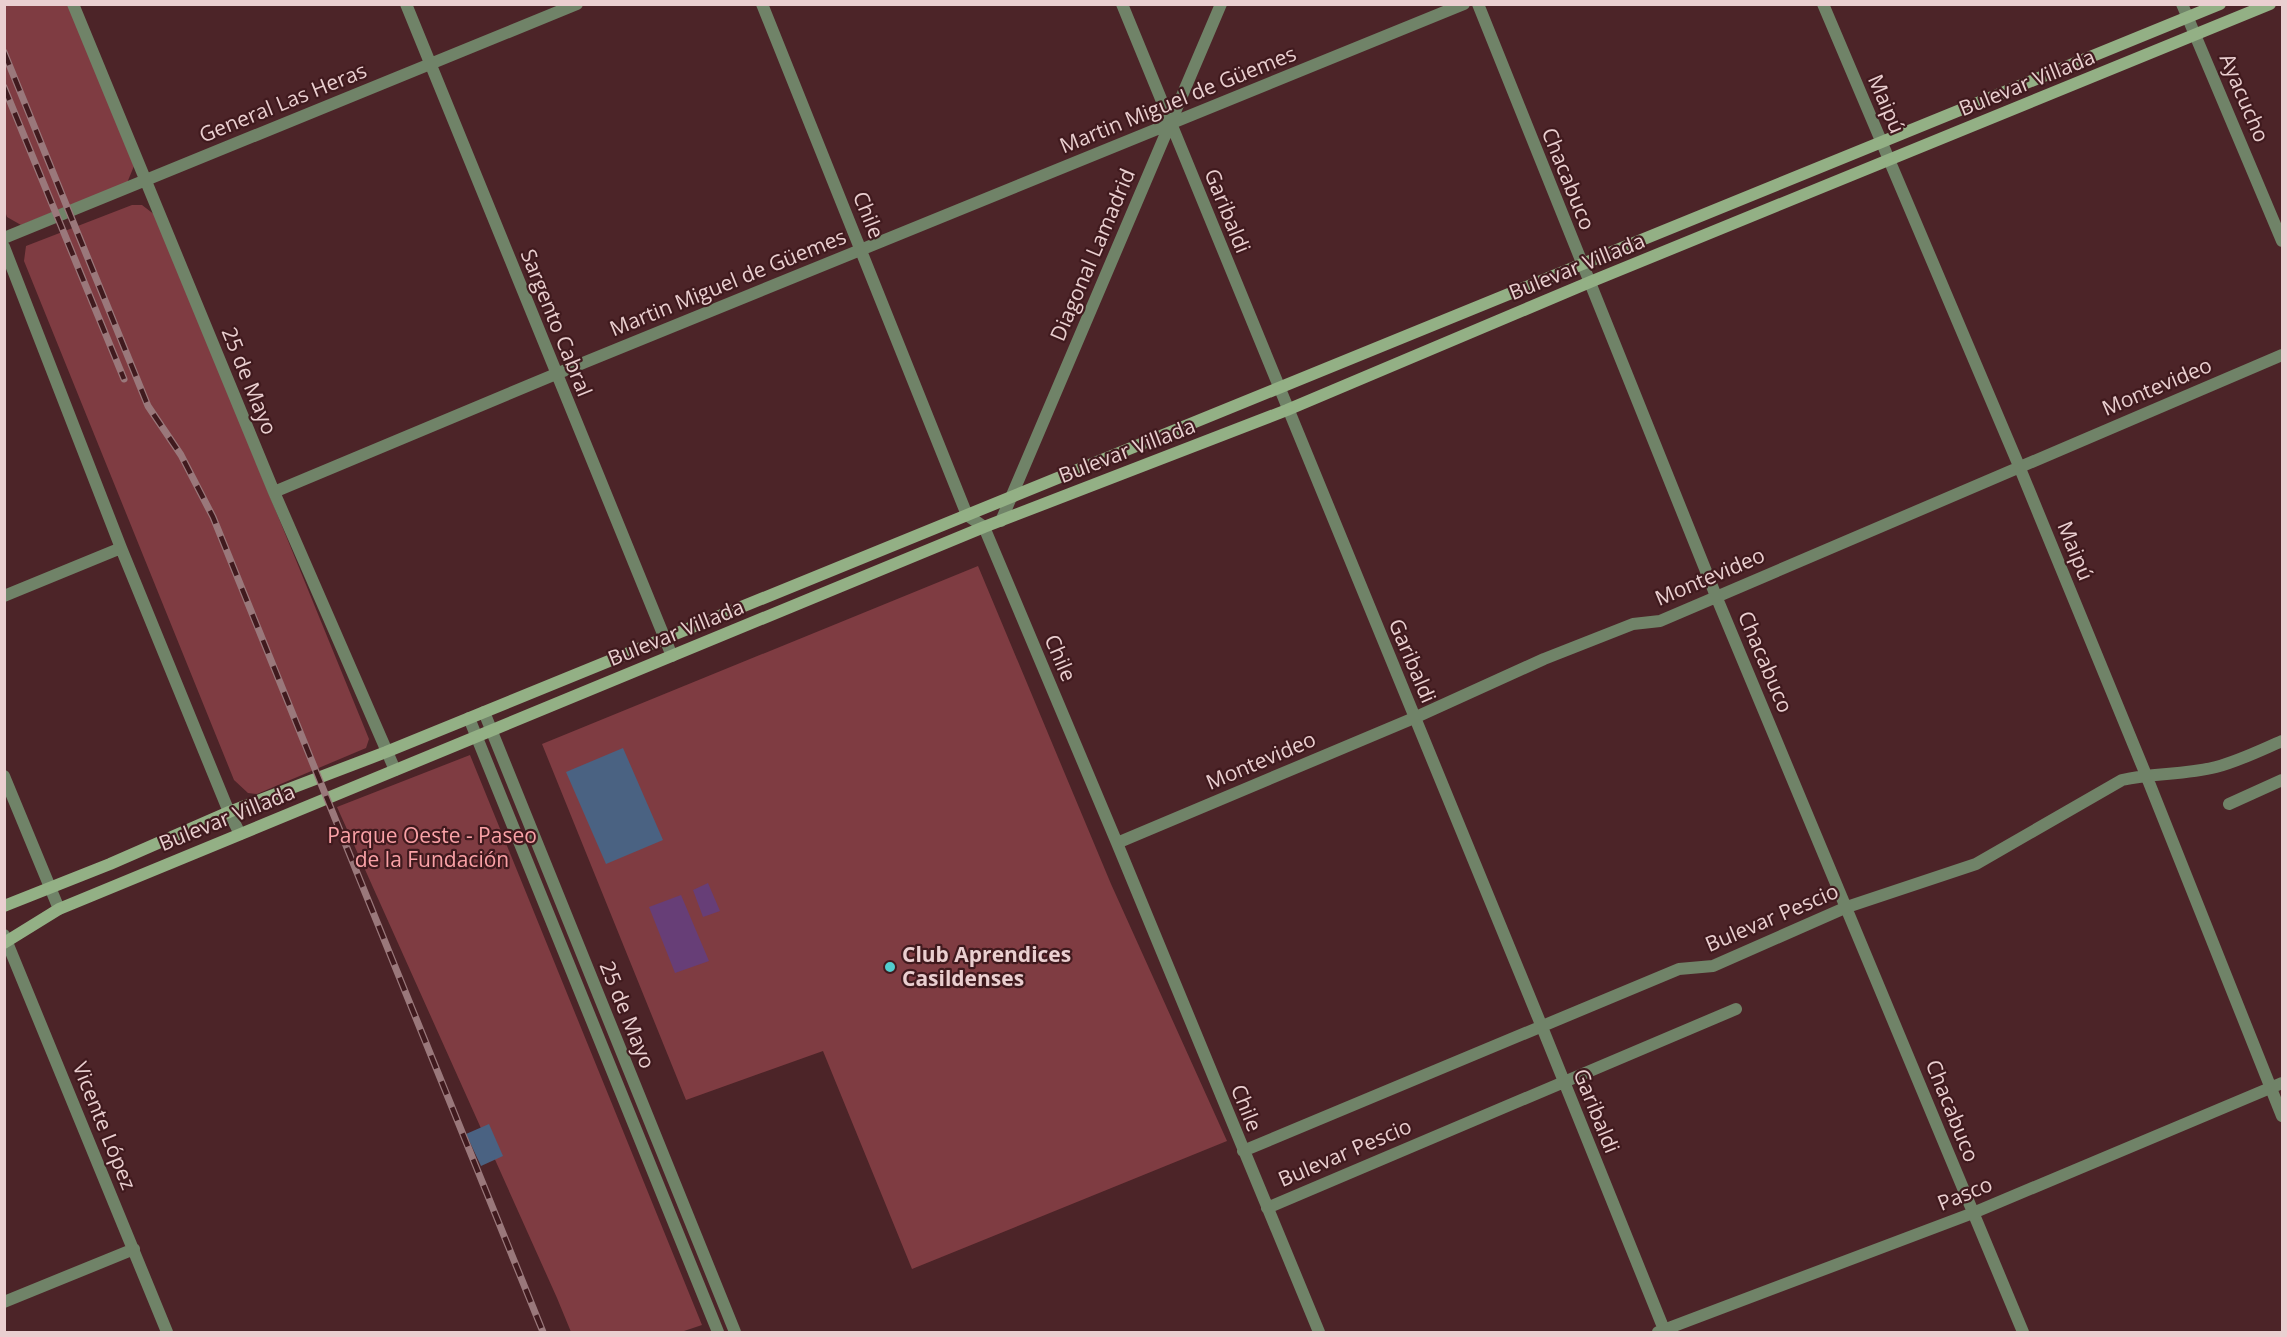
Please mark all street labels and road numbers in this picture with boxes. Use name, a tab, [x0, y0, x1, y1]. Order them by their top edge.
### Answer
street label: Martin Miguel de Güemes	[1055, 39, 1300, 159]
street label: Bulevar Villada	[1954, 42, 2099, 122]
street label: Ayacucho	[2214, 49, 2276, 146]
street label: General Las Heras	[195, 56, 371, 148]
street label: Maipú	[1862, 70, 1912, 137]
street label: Chacabuco	[1536, 123, 1602, 234]
street label: Diagonal Lamadrid	[1043, 164, 1141, 345]
street label: Garibaldi	[1198, 164, 1258, 257]
street label: Chile	[847, 187, 891, 242]
street label: Martin Miguel de Güemes	[605, 222, 850, 342]
street label: Bulevar Villada	[1504, 226, 1649, 306]
street label: Sargento Cabral	[515, 245, 599, 401]
street label: 25 de Mayo	[216, 323, 284, 438]
street label: Montevideo	[2097, 350, 2216, 422]
street label: Bulevar Villada	[1054, 411, 1199, 489]
street label: Maipú	[2051, 517, 2100, 584]
street label: Montevideo	[1650, 540, 1769, 612]
street label: Bulevar Villada	[603, 592, 748, 672]
street label: Chacabuco	[1732, 606, 1800, 717]
street label: Garibaldi	[1383, 614, 1443, 707]
street label: Chile	[1039, 630, 1083, 685]
street label: Montevideo	[1201, 724, 1320, 796]
street label: Bulevar Villada	[154, 777, 299, 857]
street label: Bulevar Pescio	[1701, 876, 1843, 958]
street label: 25 de Mayo	[594, 957, 662, 1072]
street label: Chacabuco	[1920, 1055, 1986, 1166]
street label: Vicente López	[67, 1058, 143, 1194]
street label: Garibaldi	[1567, 1064, 1627, 1157]
street label: Chile	[1225, 1080, 1269, 1135]
street label: Bulevar Pescio	[1274, 1111, 1416, 1193]
street label: Pasco	[1933, 1169, 1996, 1217]

